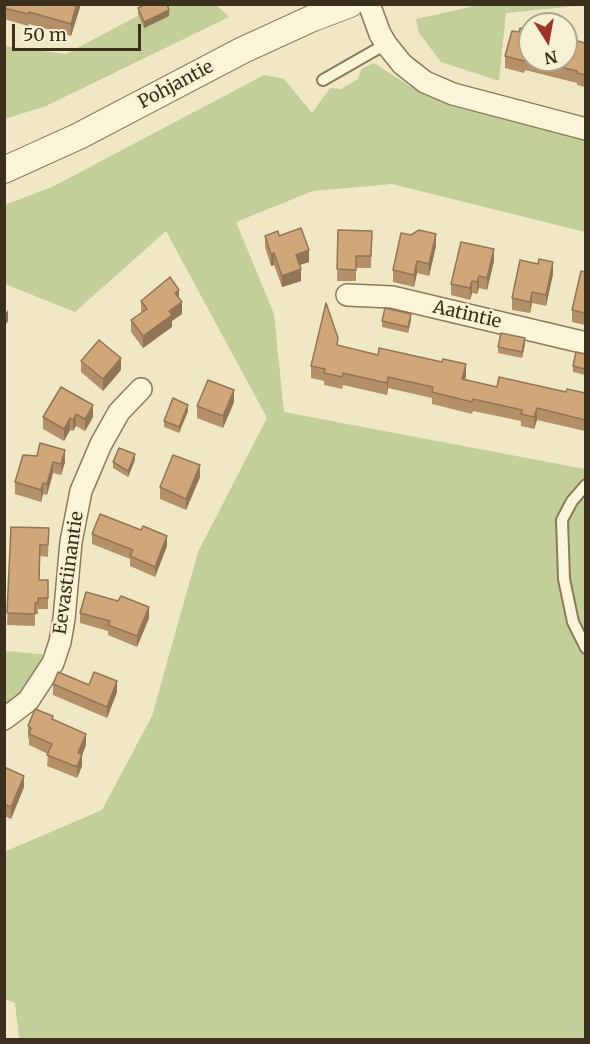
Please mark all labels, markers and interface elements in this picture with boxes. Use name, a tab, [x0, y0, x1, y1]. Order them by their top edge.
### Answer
scale bar	[15, 12, 144, 50]
north arrow	[518, 12, 578, 72]
text: 50 m	[23, 23, 67, 46]
text: N	[543, 47, 559, 69]
street label: Pohjantie	[135, 56, 217, 114]
street label: Aatintie	[431, 297, 503, 333]
street label: Eevastiinantie	[50, 510, 88, 636]

